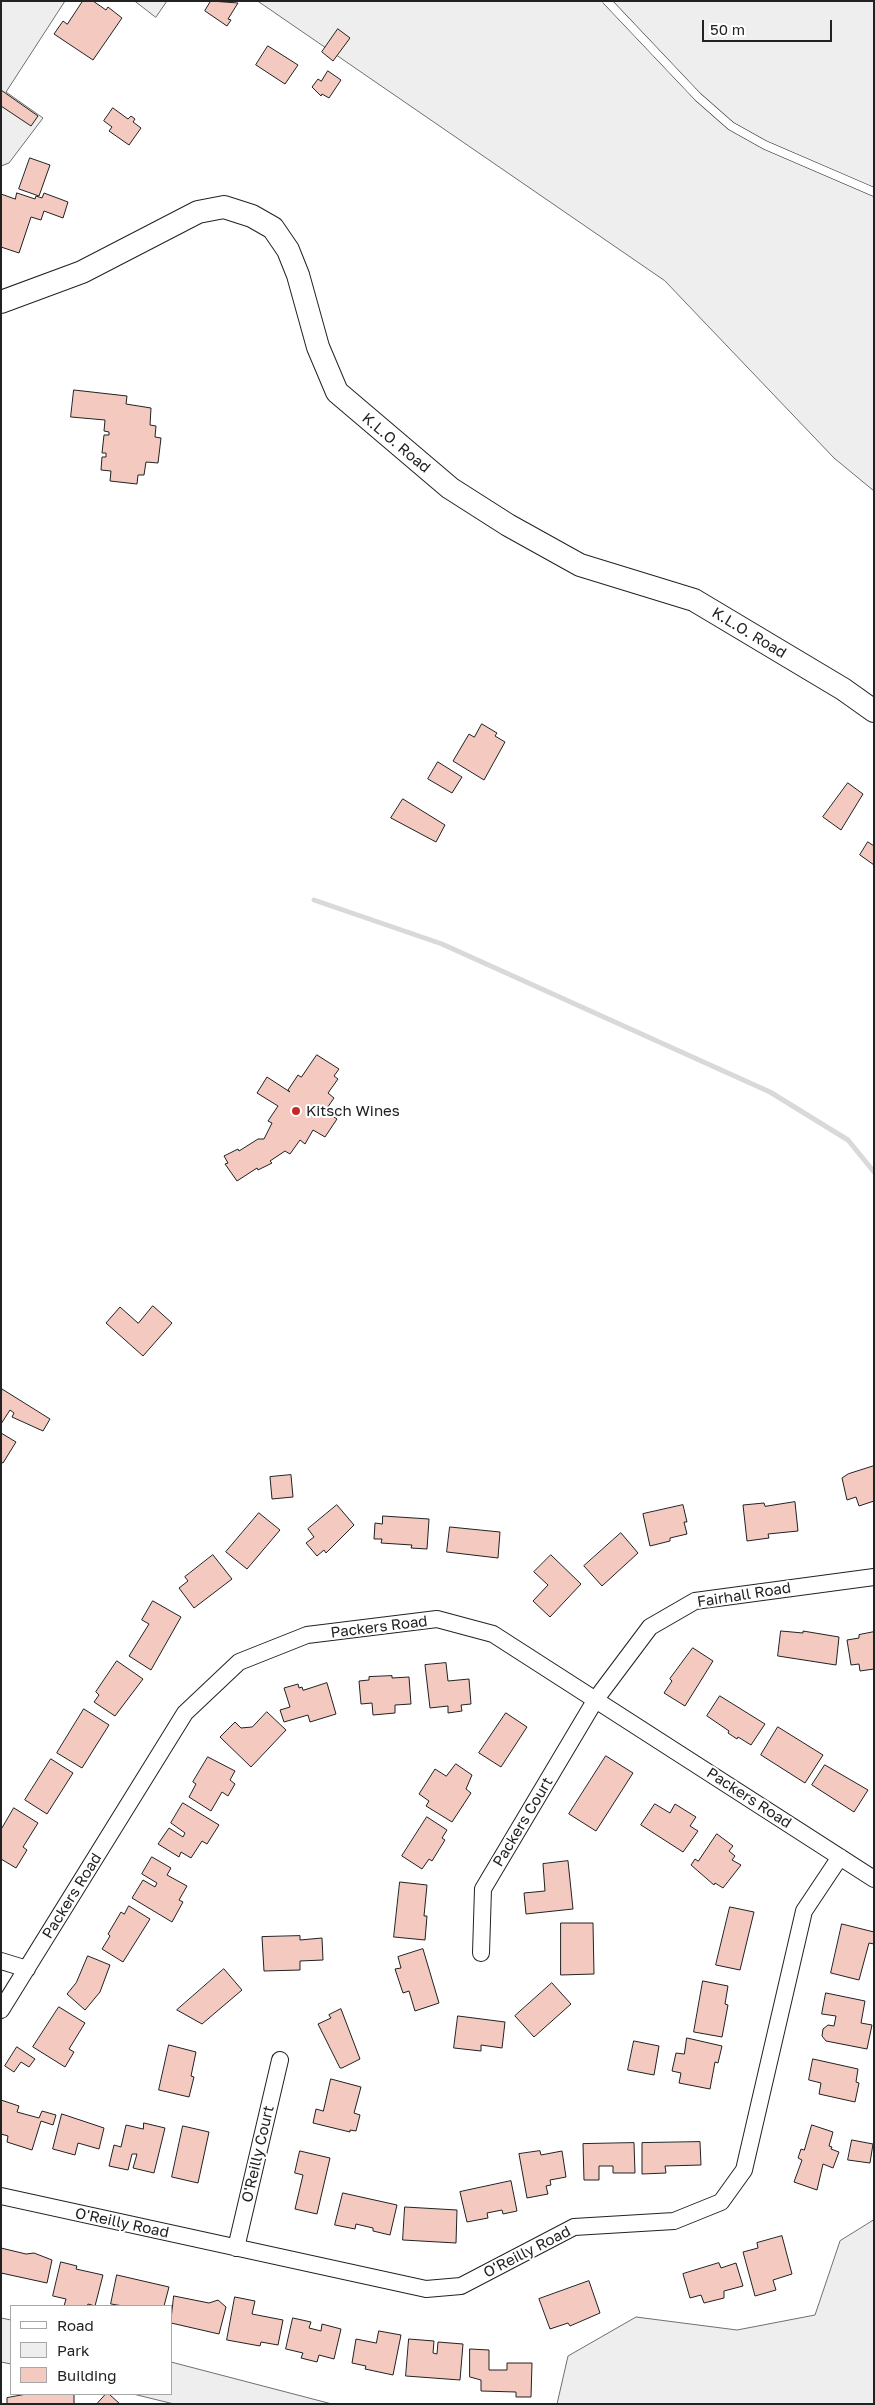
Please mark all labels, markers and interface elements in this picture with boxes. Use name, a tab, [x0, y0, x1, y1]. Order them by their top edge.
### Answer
scale bar	[705, 10, 835, 42]
text: 50 m	[710, 20, 745, 38]
street label: K.L.O. Road	[358, 409, 434, 477]
street label: K.L.O. Road	[708, 604, 790, 662]
place label: Kitsch Wines	[306, 1102, 400, 1120]
marker: Kitsch Wines	[290, 1105, 302, 1117]
street label: Fairhall Road	[696, 1579, 792, 1611]
street label: Packers Road	[330, 1612, 428, 1642]
street label: Packers Road	[703, 1764, 795, 1832]
street label: Packers Court	[489, 1774, 557, 1870]
street label: Packers Road	[39, 1850, 105, 1942]
street label: O'Reilly Court	[238, 2104, 278, 2204]
street label: O'Reilly Road	[73, 2204, 171, 2242]
street label: O'Reilly Road	[480, 2222, 574, 2282]
legend	[10, 2305, 172, 2395]
text: Road	[57, 2316, 94, 2334]
text: Park	[57, 2341, 89, 2359]
text: Building	[57, 2366, 117, 2384]

